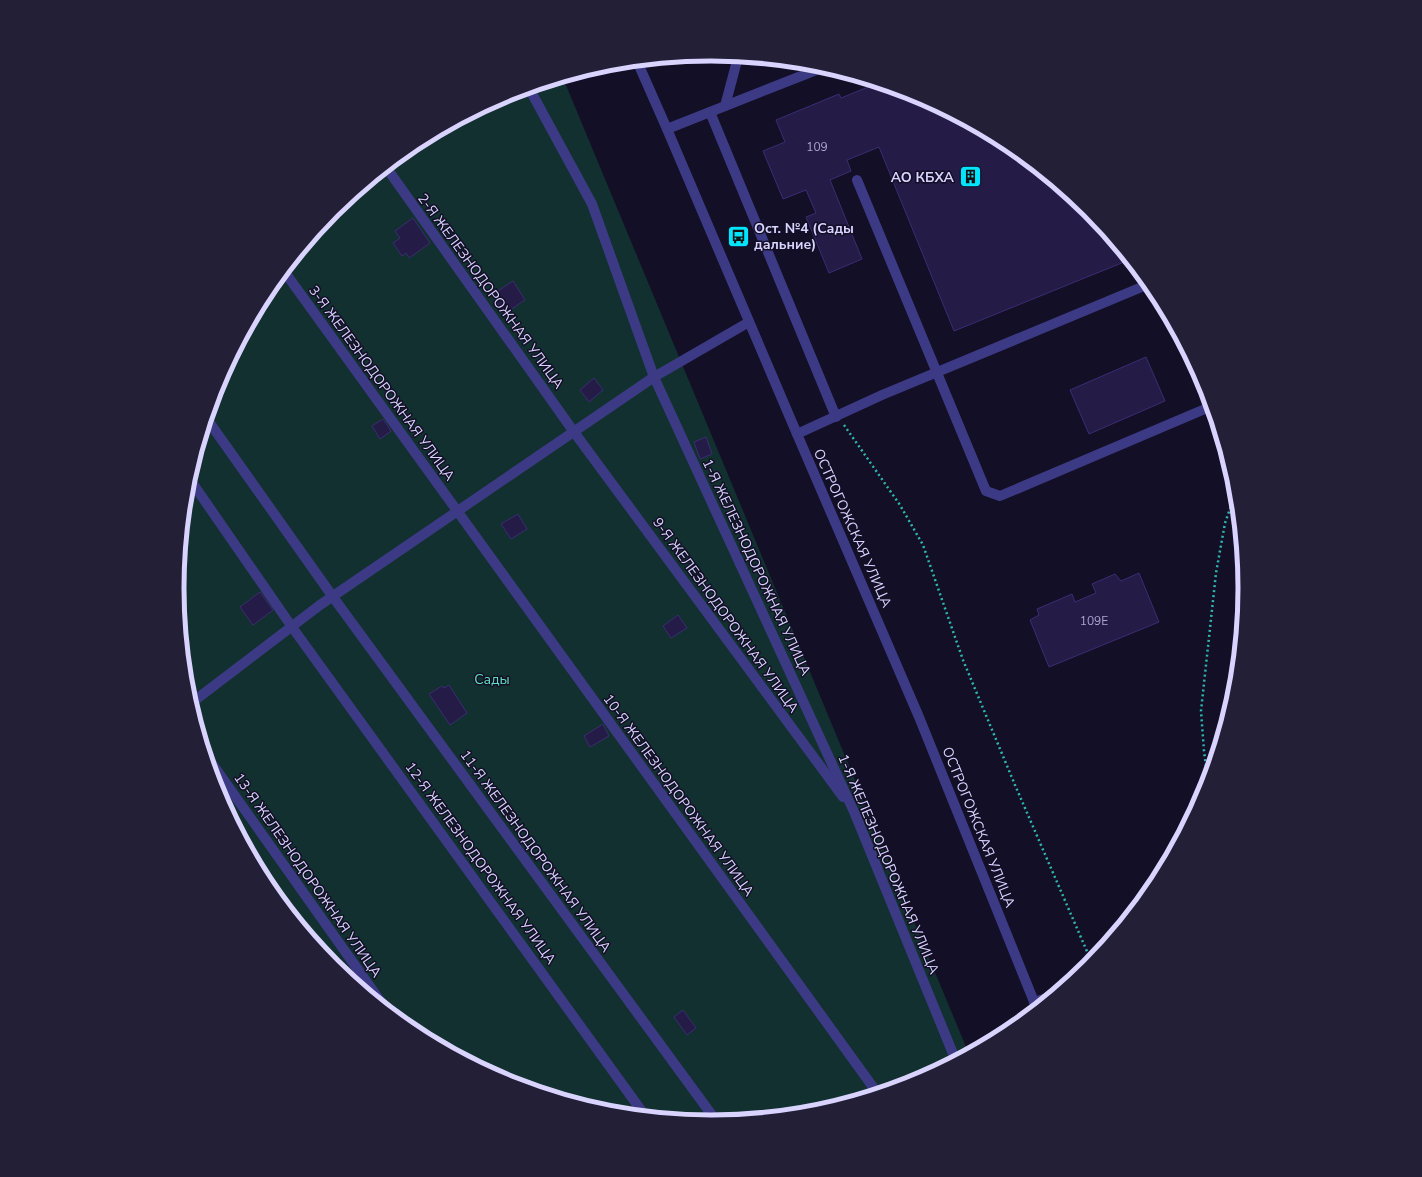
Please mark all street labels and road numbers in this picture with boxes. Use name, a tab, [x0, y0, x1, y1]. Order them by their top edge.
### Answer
street label: 2-Я ЖЕЛЕЗНОДОРОЖНАЯ УЛИЦА	[413, 190, 568, 393]
street label: 3-Я ЖЕЛЕЗНОДОРОЖНАЯ УЛИЦА	[304, 282, 459, 485]
street label: ОСТРОГОЖСКАЯ УЛИЦА	[809, 446, 896, 611]
street label: 1-Я ЖЕЛЕЗНОДОРОЖНАЯ УЛИЦА	[698, 456, 815, 679]
street label: 9-Я ЖЕЛЕЗНОДОРОЖНАЯ УЛИЦА	[648, 514, 803, 717]
street label: 10-Я ЖЕЛЕЗНОДОРОЖНАЯ УЛИЦА	[599, 690, 758, 900]
street label: ОСТРОГОЖСКАЯ УЛИЦА	[938, 744, 1020, 910]
street label: 11-Я ЖЕЛЕЗНОДОРОЖНАЯ УЛИЦА	[456, 746, 615, 956]
street label: 1-Я ЖЕЛЕЗНОДОРОЖНАЯ УЛИЦА	[833, 751, 944, 977]
street label: 12-Я ЖЕЛЕЗНОДОРОЖНАЯ УЛИЦА	[401, 758, 560, 968]
street label: 13-Я ЖЕЛЕЗНОДОРОЖНАЯ УЛИЦА	[229, 769, 386, 981]

